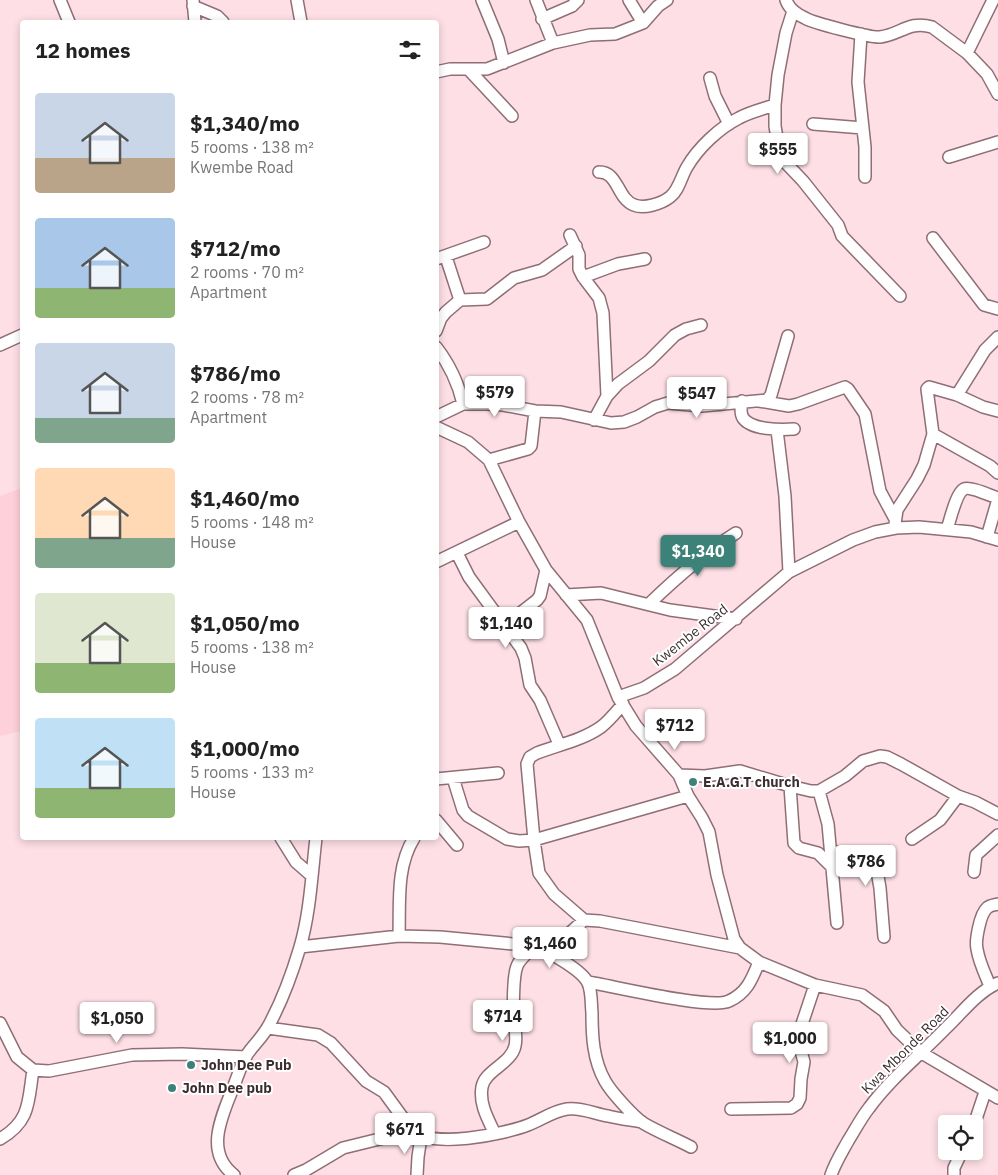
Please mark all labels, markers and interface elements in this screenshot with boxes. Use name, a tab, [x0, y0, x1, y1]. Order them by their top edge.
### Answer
text: 12 homes	[35, 36, 131, 64]
icon: filters	[396, 36, 424, 64]
text: $1,340/mo	[190, 109, 300, 137]
icon: home	[75, 113, 135, 173]
pin: $555	[748, 132, 808, 175]
text: 5 rooms · 138 m²	[190, 137, 314, 157]
text: $555	[759, 139, 797, 159]
text: Kwembe Road	[190, 157, 294, 177]
text: $712/mo	[190, 234, 281, 262]
icon: home	[75, 238, 135, 298]
text: 2 rooms · 70 m²	[190, 262, 304, 282]
text: Apartment	[190, 282, 267, 302]
text: $786/mo	[190, 359, 281, 387]
icon: home	[75, 363, 135, 423]
pin: $579	[465, 376, 525, 418]
pin: $547	[667, 376, 727, 419]
text: $579	[476, 382, 514, 402]
text: $547	[678, 383, 716, 403]
text: 2 rooms · 78 m²	[190, 387, 304, 407]
text: Apartment	[190, 407, 267, 427]
text: $1,460/mo	[190, 484, 300, 512]
icon: home	[75, 488, 135, 548]
text: 5 rooms · 148 m²	[190, 512, 314, 532]
text: House	[190, 532, 236, 552]
pin: $1,340	[657, 534, 739, 577]
text: $1,340	[672, 541, 724, 561]
street label: Kwembe Road	[649, 600, 731, 670]
pin: $1,140	[465, 606, 547, 649]
text: $1,050/mo	[190, 609, 300, 637]
icon: home	[75, 613, 135, 673]
text: $1,140	[480, 613, 532, 633]
text: 5 rooms · 138 m²	[190, 637, 314, 657]
text: House	[190, 657, 236, 677]
pin: $712	[645, 708, 705, 751]
text: $712	[656, 715, 694, 735]
text: $1,000/mo	[190, 734, 300, 762]
icon: home	[75, 738, 135, 798]
text: 5 rooms · 133 m²	[190, 762, 314, 782]
place label: E.A.G.T church	[703, 773, 800, 791]
marker: E.A.G.T church	[687, 776, 699, 788]
text: House	[190, 782, 236, 802]
pin: $786	[836, 844, 896, 887]
text: $786	[847, 851, 885, 871]
pin: $1,460	[509, 926, 591, 969]
text: $1,460	[524, 933, 576, 953]
pin: $714	[473, 1000, 533, 1042]
pin: $1,050	[76, 1002, 158, 1044]
street label: Kwa Mbonde Road	[857, 1002, 953, 1098]
text: $714	[484, 1006, 522, 1026]
text: $1,050	[91, 1008, 143, 1028]
pin: $1,000	[749, 1022, 831, 1064]
text: $1,000	[764, 1028, 816, 1048]
place label: John Dee Pub	[201, 1056, 292, 1074]
marker: John Dee Pub	[185, 1059, 197, 1071]
place label: John Dee pub	[182, 1079, 272, 1097]
marker: John Dee pub	[166, 1082, 178, 1094]
pin: $671	[375, 1112, 435, 1155]
map controls	[938, 1115, 983, 1160]
button: locate	[938, 1115, 983, 1160]
text: $671	[386, 1119, 424, 1139]

